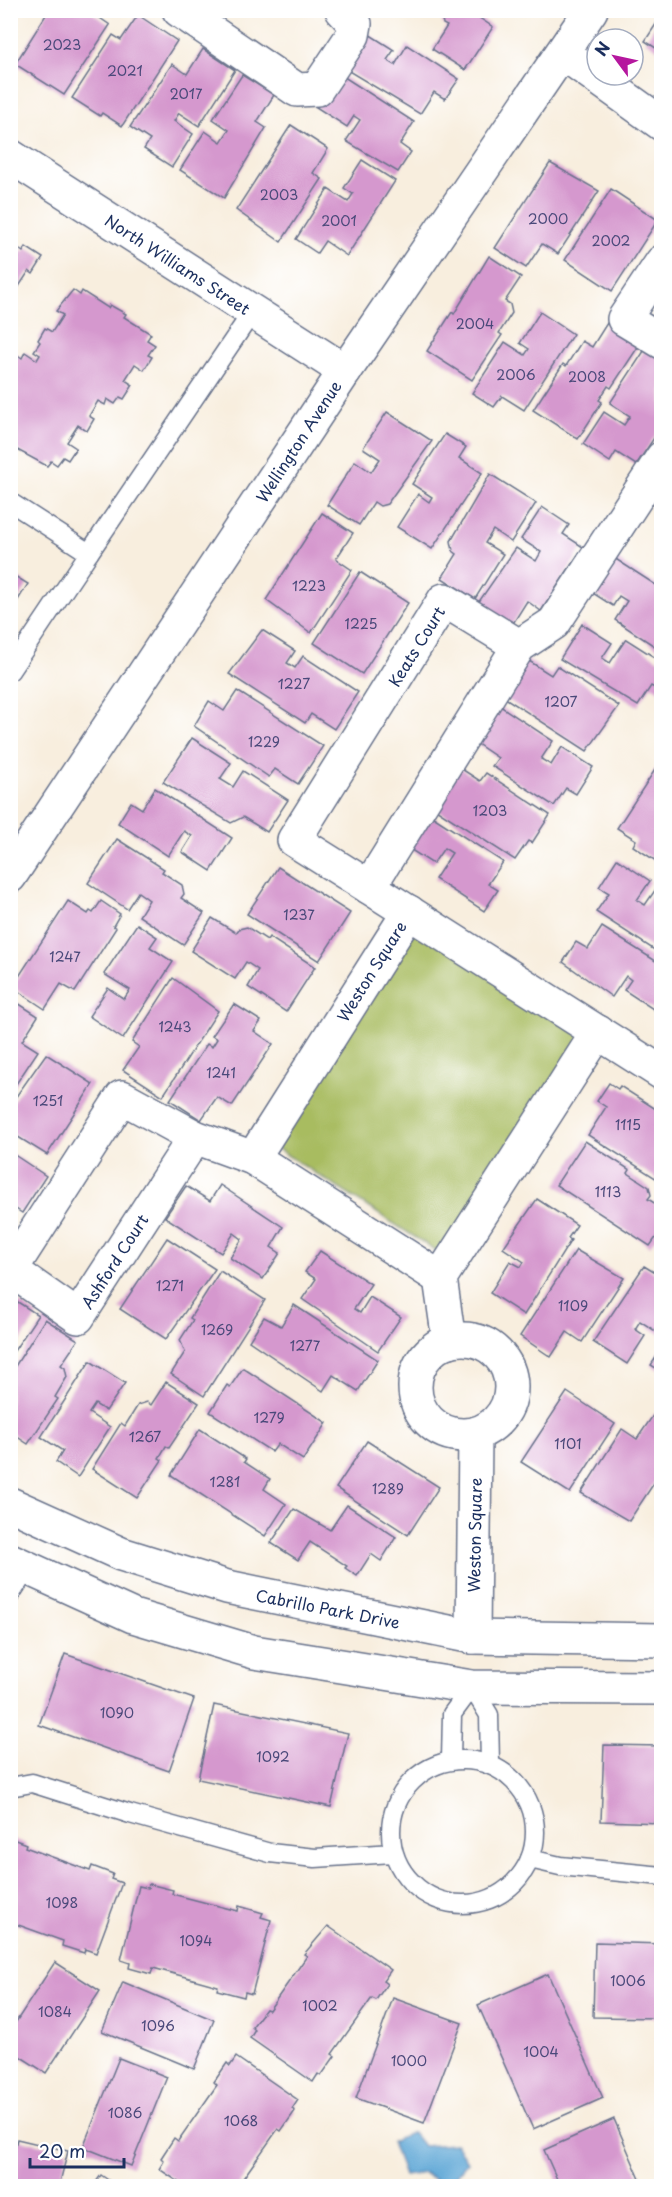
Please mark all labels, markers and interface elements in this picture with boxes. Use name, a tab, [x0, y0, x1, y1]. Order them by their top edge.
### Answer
north arrow	[585, 27, 645, 87]
house number: 2023	[43, 34, 81, 55]
text: N	[588, 36, 615, 60]
house number: 2021	[107, 60, 143, 81]
house number: 2017	[169, 83, 203, 104]
house number: 2003	[260, 184, 298, 205]
street label: North Williams Street	[101, 208, 256, 320]
house number: 2000	[528, 208, 568, 229]
house number: 2001	[321, 210, 357, 231]
house number: 2002	[592, 230, 631, 251]
house number: 2004	[456, 313, 494, 334]
house number: 2006	[496, 364, 536, 385]
house number: 2008	[568, 366, 606, 387]
street label: Wellington Avenue	[250, 375, 347, 507]
house number: 1223	[292, 575, 326, 596]
street label: Keats Court	[382, 601, 450, 691]
house number: 1225	[345, 613, 377, 634]
house number: 1227	[278, 673, 310, 694]
house number: 1207	[544, 691, 578, 712]
house number: 1229	[248, 731, 280, 752]
house number: 1203	[473, 800, 507, 821]
house number: 1237	[283, 904, 315, 925]
street label: Weston Square	[330, 916, 412, 1026]
house number: 1247	[49, 946, 81, 967]
house number: 1243	[158, 1016, 192, 1037]
house number: 1241	[206, 1062, 236, 1083]
house number: 1251	[33, 1090, 63, 1111]
house number: 1115	[615, 1114, 641, 1135]
house number: 1113	[595, 1181, 621, 1202]
street label: Ashford Court	[74, 1209, 154, 1313]
house number: 1271	[156, 1275, 184, 1296]
house number: 1109	[558, 1295, 588, 1316]
house number: 1269	[201, 1319, 233, 1340]
house number: 1277	[290, 1335, 321, 1356]
house number: 1279	[253, 1407, 285, 1428]
house number: 1267	[129, 1426, 161, 1447]
house number: 1101	[554, 1433, 582, 1454]
house number: 1281	[210, 1471, 240, 1492]
street label: Weston Square	[461, 1477, 487, 1593]
house number: 1289	[372, 1478, 404, 1499]
street label: Cabrillo Park Drive	[254, 1582, 402, 1634]
house number: 1090	[100, 1702, 134, 1723]
house number: 1092	[256, 1746, 290, 1767]
house number: 1098	[46, 1892, 78, 1913]
house number: 1094	[180, 1930, 212, 1951]
house number: 1006	[610, 1970, 646, 1991]
house number: 1002	[302, 1995, 338, 2016]
house number: 1084	[38, 2001, 72, 2022]
house number: 1096	[141, 2015, 175, 2036]
house number: 1004	[523, 2041, 559, 2062]
house number: 1000	[391, 2050, 427, 2071]
house number: 1086	[108, 2102, 142, 2123]
house number: 1068	[224, 2110, 258, 2131]
scale bar	[30, 2131, 124, 2169]
text: 20 m	[39, 2137, 85, 2164]

